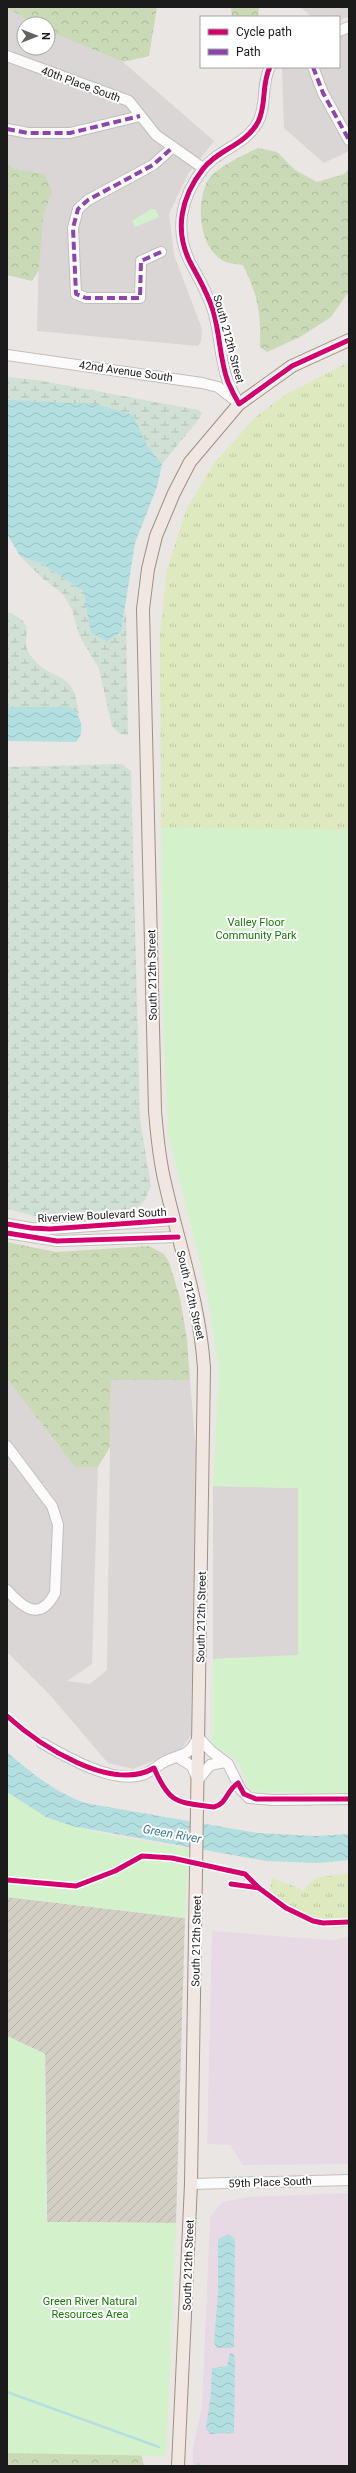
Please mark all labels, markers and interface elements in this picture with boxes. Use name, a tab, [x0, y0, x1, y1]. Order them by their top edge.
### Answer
north arrow	[16, 16, 56, 56]
legend	[200, 16, 340, 68]
text: Cycle path	[236, 25, 292, 39]
text: N	[39, 32, 52, 40]
text: Path	[236, 45, 261, 59]
street label: 40th Place South	[40, 64, 122, 105]
street label: South 212th Street	[210, 293, 247, 385]
street label: 42nd Avenue South	[78, 358, 174, 385]
park label: Valley Floor Community Park	[215, 916, 297, 942]
street label: South 212th Street	[145, 929, 160, 1021]
street label: Riverview Boulevard South	[37, 1206, 167, 1225]
street label: South 212th Street	[174, 1249, 207, 1341]
street label: South 212th Street	[194, 1571, 209, 1663]
water label: Green River	[142, 1822, 203, 1846]
street label: South 212th Street	[189, 1895, 204, 1987]
street label: 59th Place South	[228, 2175, 312, 2190]
street label: South 212th Street	[180, 2219, 197, 2311]
park label: Green River Natural Resources Area	[43, 2295, 137, 2321]

